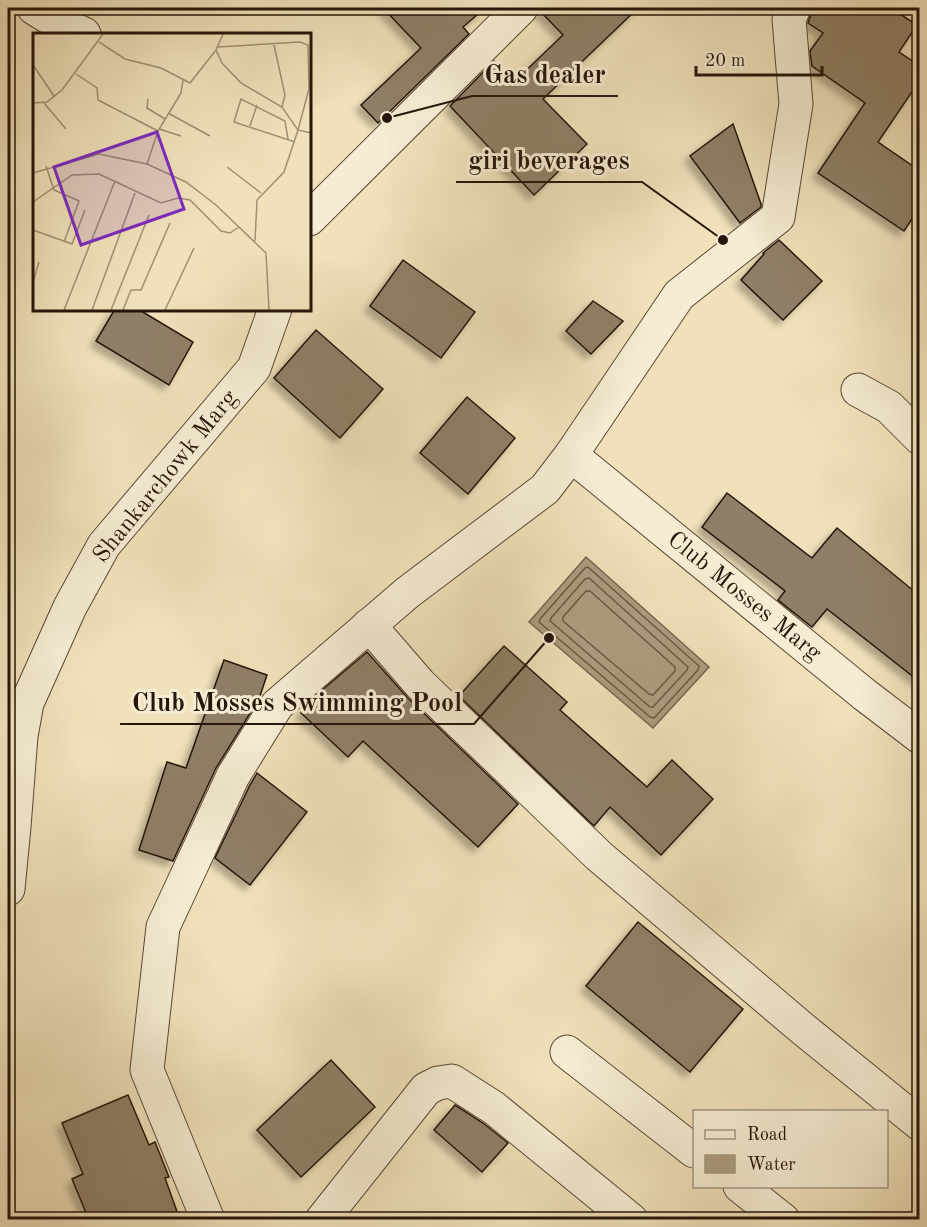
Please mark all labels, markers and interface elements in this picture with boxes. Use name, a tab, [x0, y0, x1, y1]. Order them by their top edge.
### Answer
inset map	[33, 33, 310, 310]
scale bar	[696, 39, 822, 77]
callout: Gas dealer	[472, 52, 618, 96]
text: 20 m	[705, 52, 745, 70]
text: Gas dealer	[484, 63, 606, 89]
callout: giri beverages	[456, 138, 642, 182]
text: giri beverages	[468, 149, 630, 175]
street label: Shankarchowk Marg	[89, 386, 243, 568]
street label: Club Mosses Marg	[663, 528, 825, 666]
callout: Club Mosses Swimming Pool	[120, 680, 474, 724]
text: Club Mosses Swimming Pool	[132, 691, 462, 717]
legend	[693, 1110, 888, 1188]
text: Road	[747, 1126, 787, 1144]
text: Water	[747, 1156, 796, 1174]

